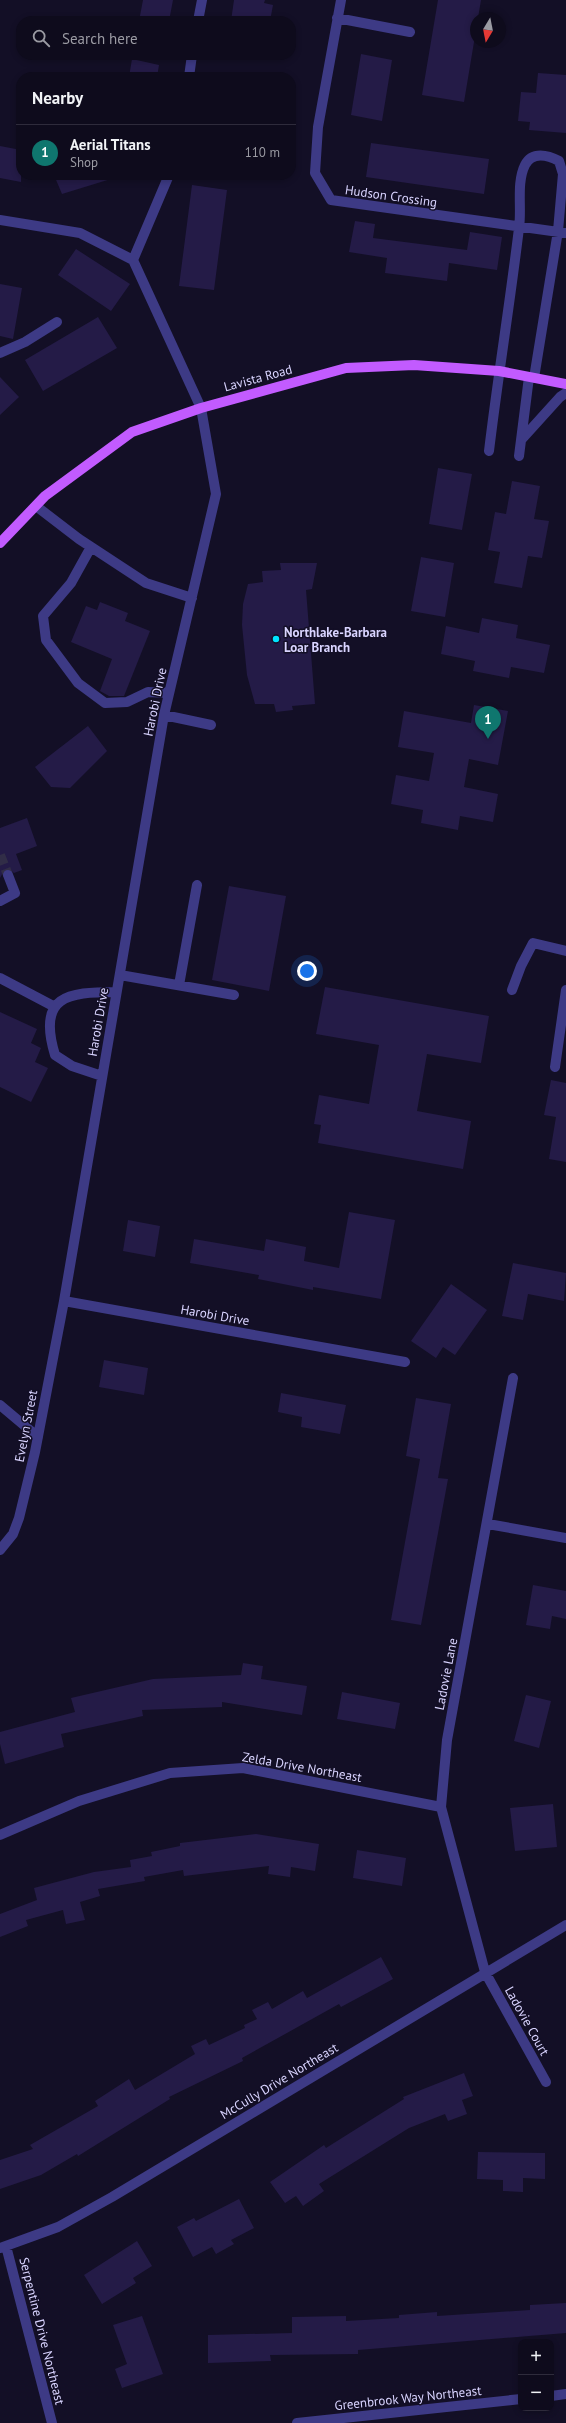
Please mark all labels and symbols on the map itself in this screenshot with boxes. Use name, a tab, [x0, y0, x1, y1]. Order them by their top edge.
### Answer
north arrow	[470, 12, 506, 48]
street label: Hudson Crossing	[344, 181, 438, 211]
street label: Lavista Road	[222, 361, 294, 395]
place label: Northlake-Barbara Loar Branch	[284, 624, 387, 656]
marker: Northlake-Barbara Loar Branch	[271, 634, 281, 644]
street label: Harobi Drive	[139, 666, 171, 738]
pin: 1	[475, 706, 501, 739]
your location	[297, 961, 317, 981]
street label: Harobi Drive	[84, 986, 112, 1058]
street label: Harobi Drive	[179, 1301, 251, 1329]
street label: Evelyn Street	[11, 1388, 41, 1464]
street label: Ladovie Lane	[431, 1636, 461, 1712]
street label: Zelda Drive Northeast	[241, 1748, 364, 1786]
street label: Ladovie Court	[501, 1983, 553, 2059]
street label: McCully Drive Northeast	[217, 2039, 342, 2123]
street label: Serpentine Drive Northeast	[15, 2256, 69, 2407]
street label: Greenbrook Way Northeast	[334, 2382, 483, 2414]

